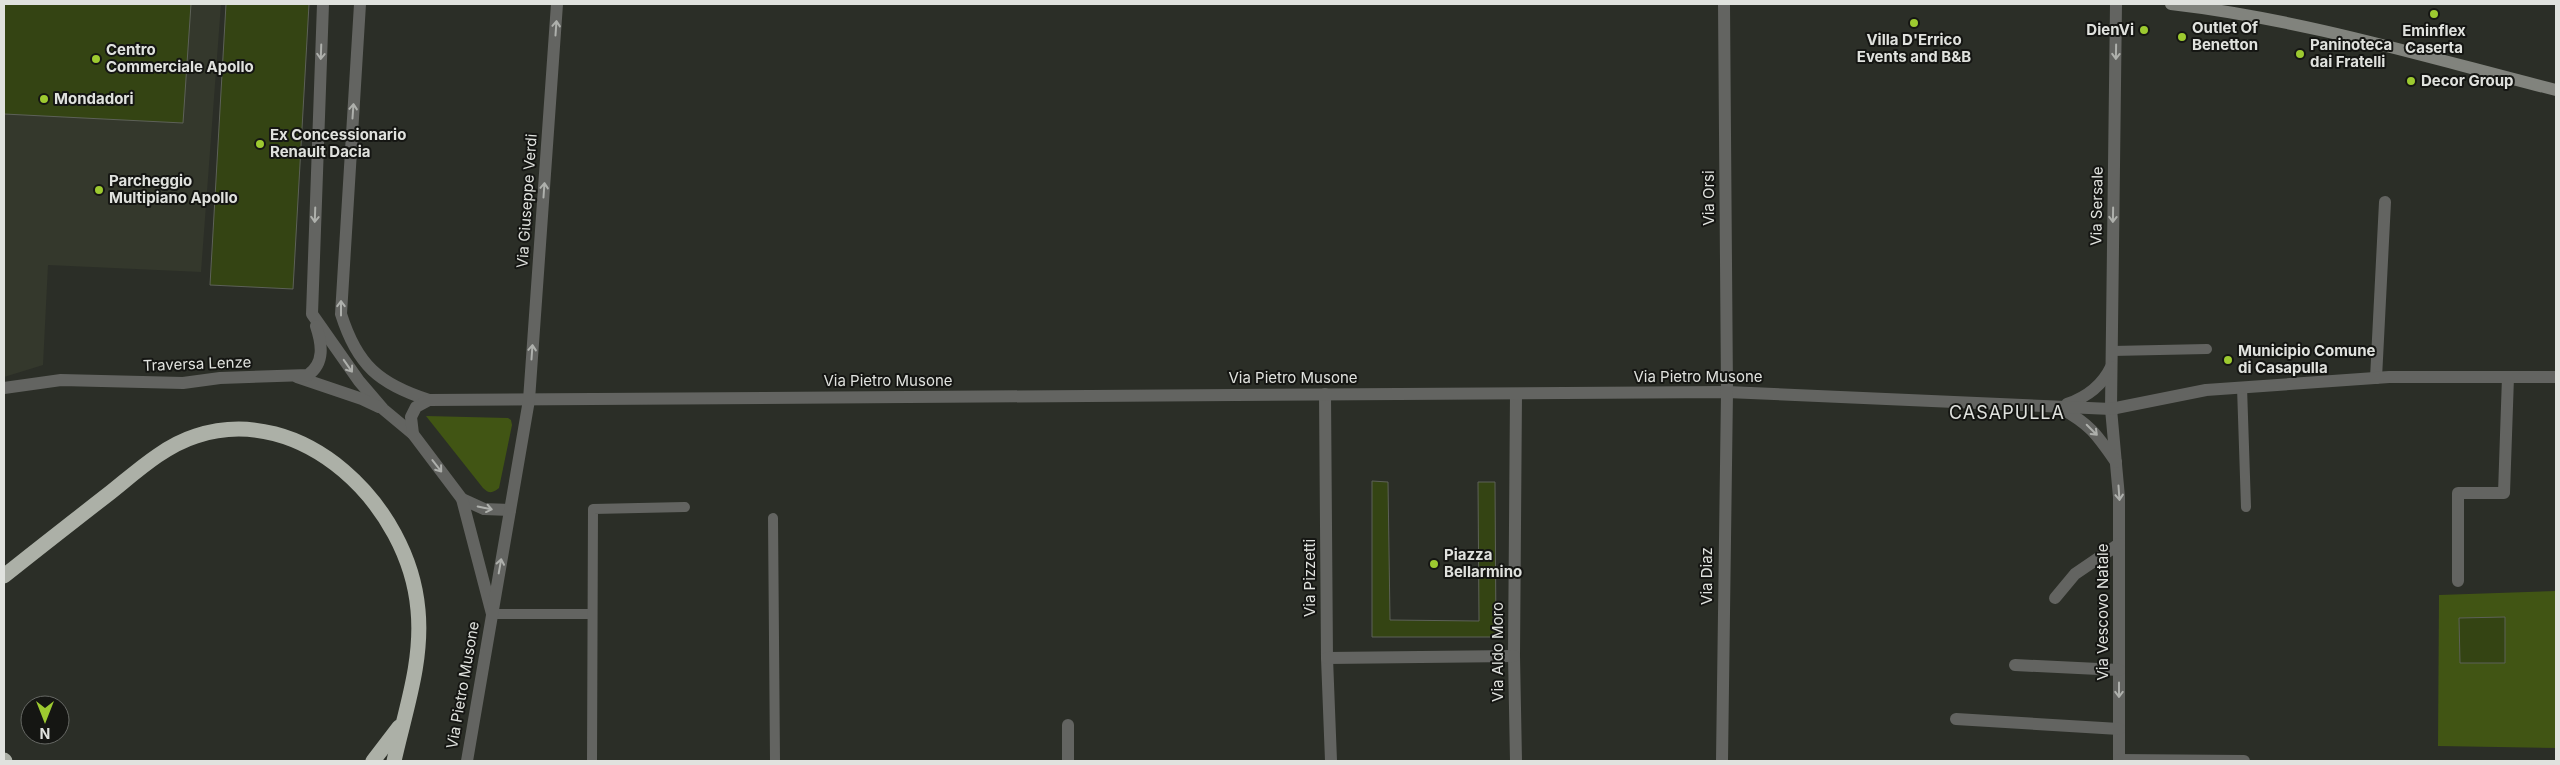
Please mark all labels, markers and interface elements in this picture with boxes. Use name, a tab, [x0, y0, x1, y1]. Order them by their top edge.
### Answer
marker: Eminflex Caserta	[2428, 8, 2440, 20]
marker: Villa D'Errico Events and B&B	[1908, 17, 1920, 29]
place label: Outlet Of Benetton	[2192, 18, 2258, 54]
one-way arrow	[551, 20, 560, 36]
place label: DienVi	[2086, 20, 2134, 39]
place label: Eminflex Caserta	[2402, 21, 2466, 57]
marker: DienVi	[2138, 24, 2150, 36]
place label: Villa D'Errico Events and B&B	[1857, 30, 1971, 66]
marker: Outlet Of Benetton	[2176, 31, 2188, 43]
place label: Paninoteca dai Fratelli	[2310, 35, 2392, 71]
place label: Centro Commerciale Apollo	[106, 40, 254, 76]
one-way arrow	[316, 44, 326, 60]
one-way arrow	[2111, 44, 2120, 60]
marker: Paninoteca dai Fratelli	[2294, 48, 2306, 60]
marker: Centro Commerciale Apollo	[90, 53, 102, 65]
place label: Decor Group	[2421, 71, 2513, 90]
marker: Decor Group	[2405, 75, 2417, 87]
place label: Mondadori	[54, 89, 134, 108]
marker: Mondadori	[38, 93, 50, 105]
one-way arrow	[349, 104, 358, 120]
place label: Ex Concessionario Renault Dacia	[270, 125, 406, 161]
street label: Via Giuseppe Verdi	[512, 133, 541, 269]
marker: Ex Concessionario Renault Dacia	[254, 138, 266, 150]
street label: Via Sersale	[2086, 166, 2107, 246]
street label: Via Orsi	[1699, 170, 1718, 226]
place label: Parcheggio Multipiano Apollo	[109, 171, 238, 207]
one-way arrow	[539, 182, 549, 198]
marker: Parcheggio Multipiano Apollo	[93, 184, 105, 196]
one-way arrow	[2108, 206, 2118, 223]
one-way arrow	[311, 207, 320, 223]
one-way arrow	[336, 301, 346, 317]
place label: Municipio Comune di Casapulla	[2238, 341, 2376, 377]
one-way arrow	[528, 344, 537, 360]
street label: Traversa Lenze	[142, 352, 252, 375]
marker: Municipio Comune di Casapulla	[2222, 354, 2234, 366]
one-way arrow	[343, 359, 353, 373]
street label: Via Pietro Musone	[1633, 367, 1763, 386]
street label: Via Pietro Musone	[1228, 368, 1358, 387]
street label: Via Pietro Musone	[823, 371, 953, 390]
district label: CASAPULLA	[1949, 402, 2065, 423]
one-way arrow	[2086, 423, 2098, 436]
one-way arrow	[432, 459, 443, 472]
one-way arrow	[2114, 484, 2123, 500]
one-way arrow	[477, 503, 493, 513]
street label: Via Pizzetti	[1300, 539, 1319, 617]
street label: Via Vescovo Natale	[2093, 544, 2112, 681]
place label: Piazza Bellarmino	[1444, 545, 1522, 581]
street label: Via Diaz	[1697, 547, 1716, 605]
one-way arrow	[496, 558, 506, 574]
marker: Piazza Bellarmino	[1428, 558, 1440, 570]
street label: Via Aldo Moro	[1488, 602, 1507, 702]
street label: Via Pietro Musone	[442, 620, 483, 750]
one-way arrow	[2114, 682, 2124, 698]
north arrow	[20, 695, 70, 745]
text: N	[40, 725, 50, 742]

